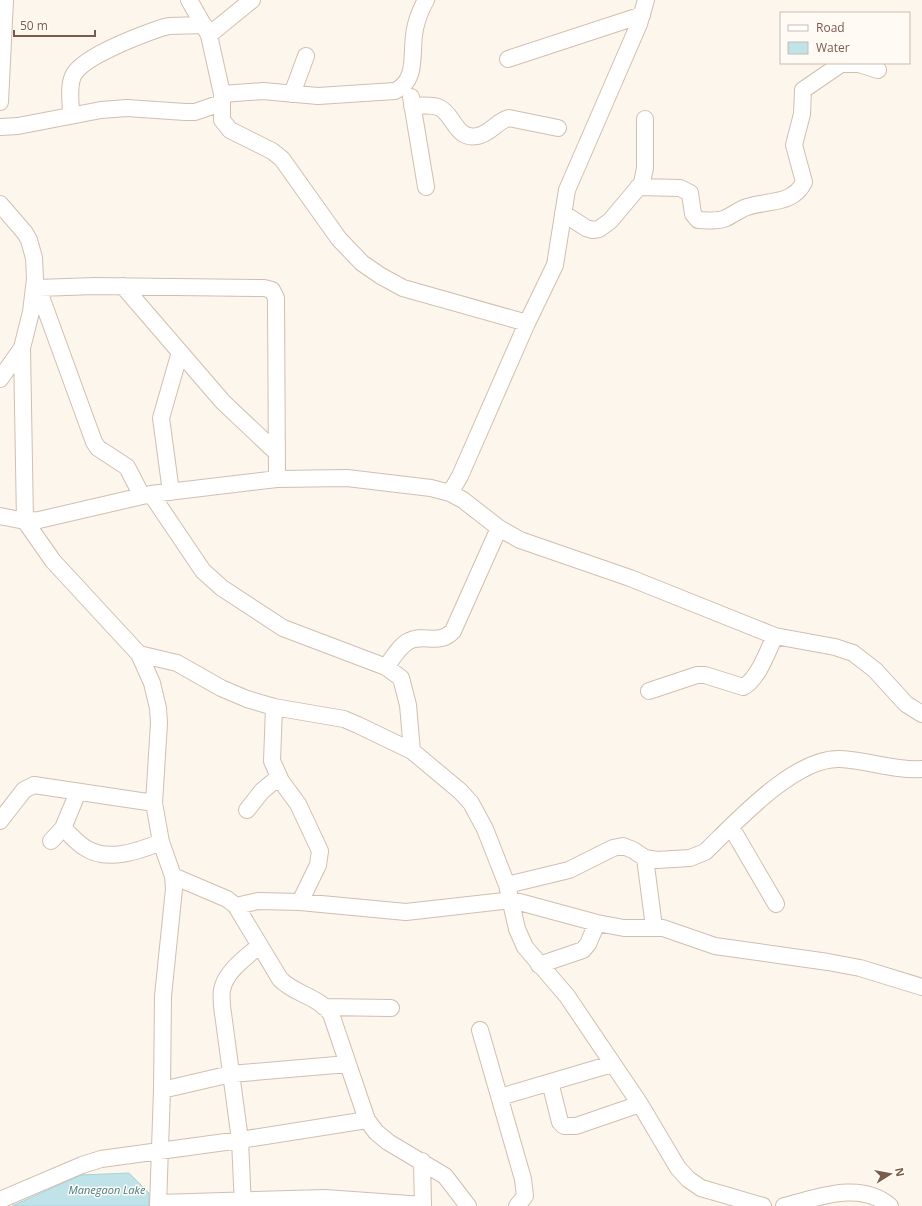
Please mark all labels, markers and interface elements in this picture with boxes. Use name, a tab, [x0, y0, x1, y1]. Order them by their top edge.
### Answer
scale bar	[14, 12, 95, 38]
legend	[780, 12, 910, 64]
text: 50 m	[20, 17, 48, 34]
text: Road	[816, 19, 845, 36]
text: Water	[816, 39, 850, 56]
north arrow	[870, 1154, 910, 1194]
text: N	[892, 1166, 909, 1178]
water label: Manegaon Lake	[69, 1182, 146, 1197]

